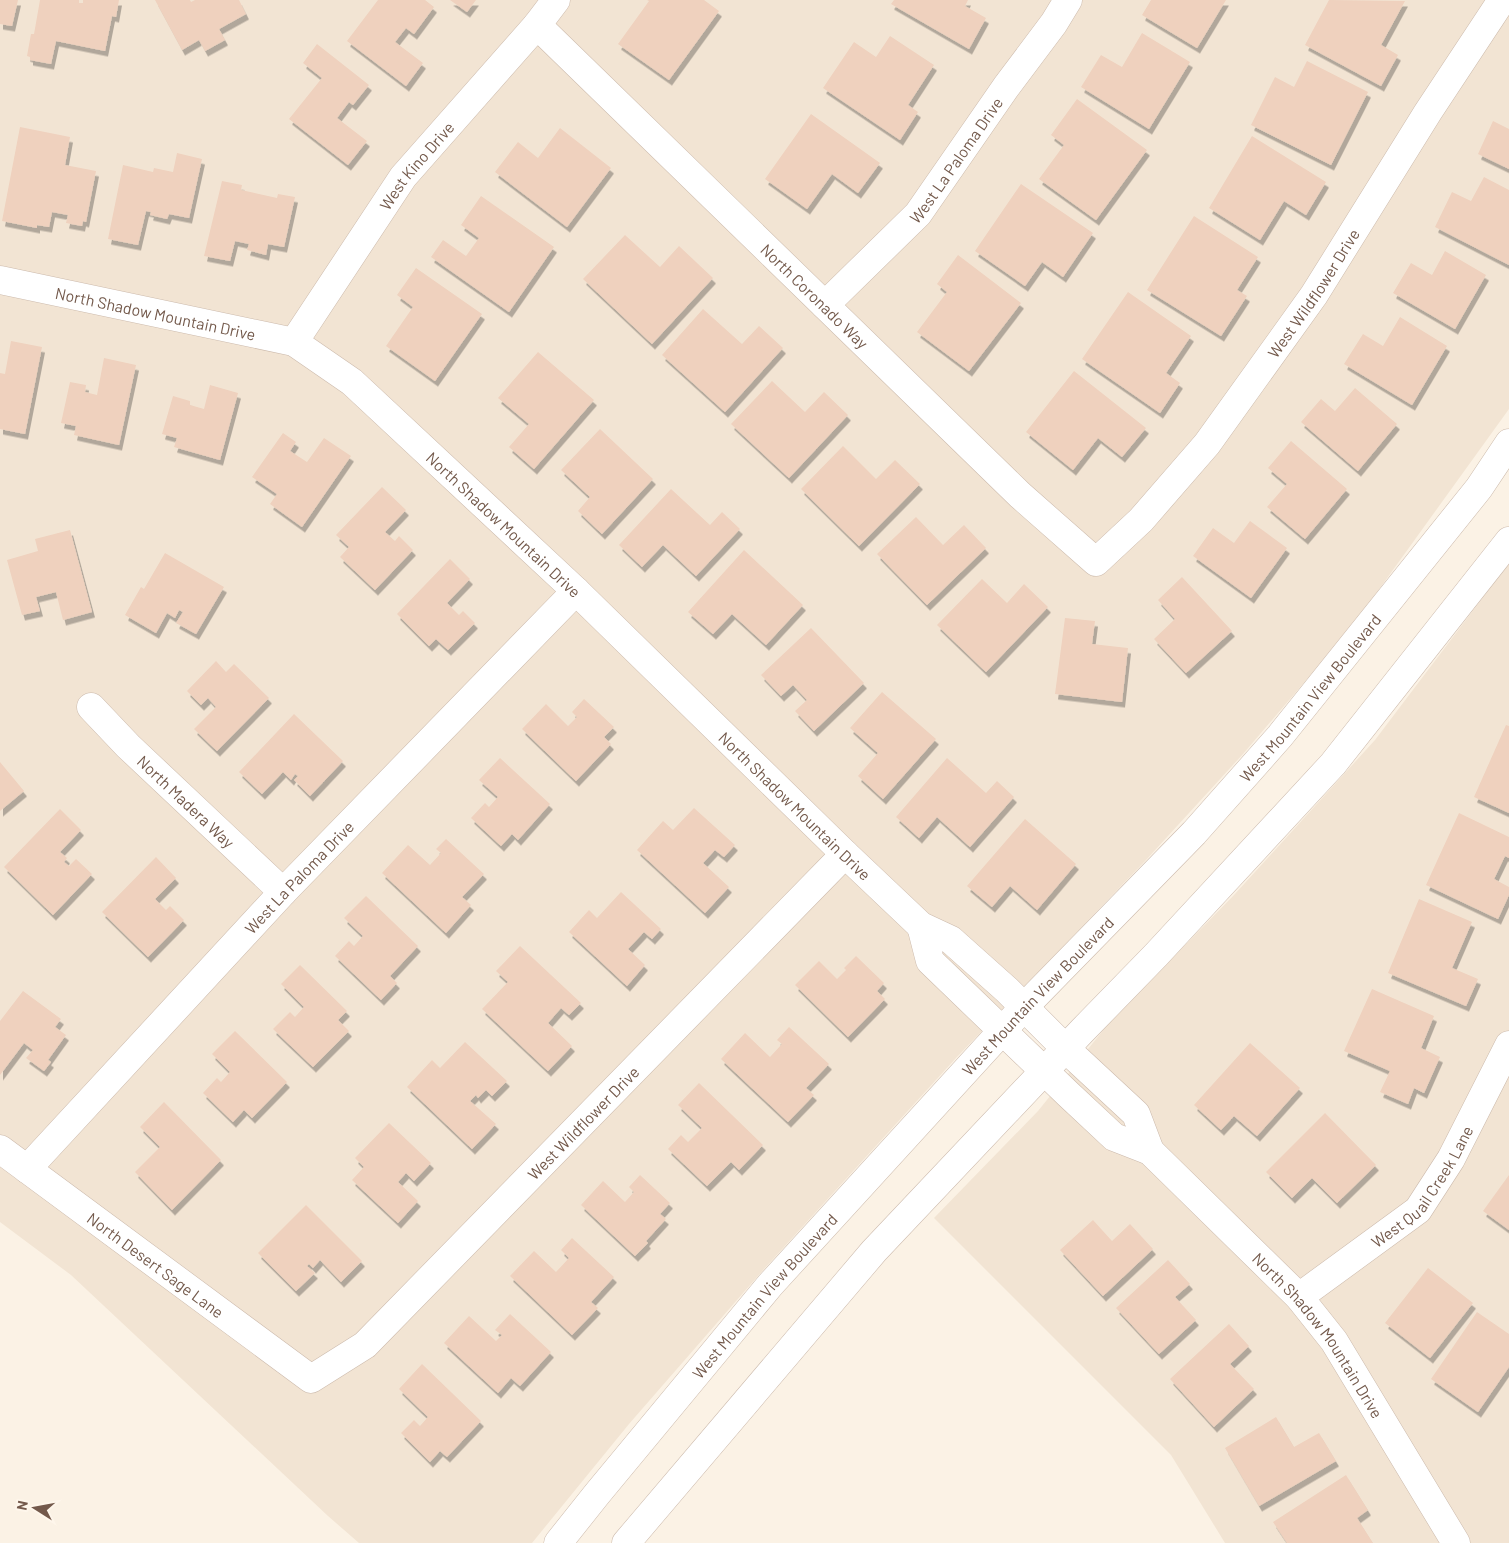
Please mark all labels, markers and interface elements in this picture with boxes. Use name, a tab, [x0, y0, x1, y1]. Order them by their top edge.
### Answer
street label: West La Paloma Drive	[905, 93, 1006, 227]
street label: West Kino Drive	[375, 117, 457, 213]
street label: West Wildflower Drive	[1263, 225, 1363, 361]
street label: North Coronado Way	[757, 239, 873, 353]
street label: North Shadow Mountain Drive	[54, 282, 258, 343]
street label: North Shadow Mountain Drive	[423, 447, 585, 601]
street label: West Mountain View Boulevard	[1235, 610, 1384, 785]
street label: North Shadow Mountain Drive	[716, 727, 875, 883]
street label: North Madera Way	[134, 751, 239, 852]
street label: West La Paloma Drive	[240, 816, 357, 937]
street label: West Mountain View Boulevard	[957, 912, 1117, 1079]
street label: West Wildflower Drive	[523, 1062, 642, 1183]
street label: West Quail Creek Lane	[1367, 1122, 1476, 1251]
street label: North Desert Sage Lane	[84, 1208, 228, 1321]
street label: West Mountain View Boulevard	[688, 1209, 840, 1382]
street label: North Shadow Mountain Drive	[1249, 1248, 1388, 1421]
north arrow	[10, 1483, 60, 1533]
text: N	[13, 1499, 31, 1512]

